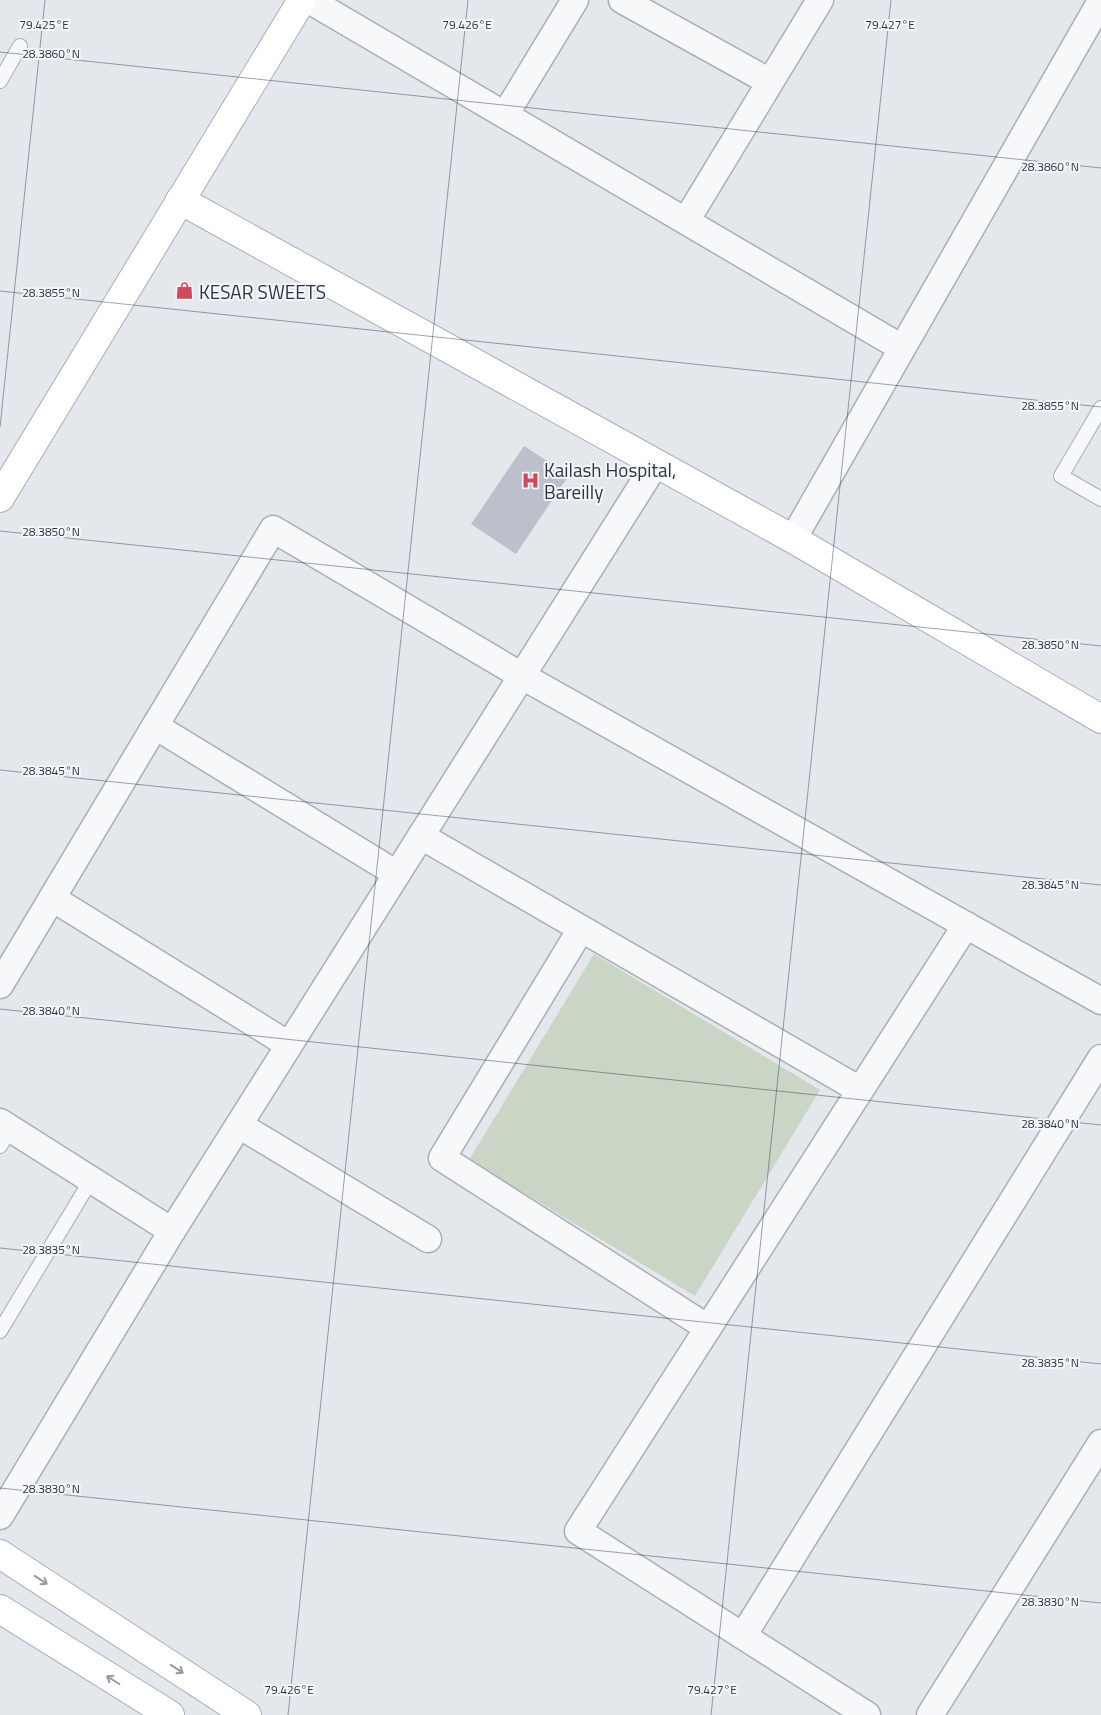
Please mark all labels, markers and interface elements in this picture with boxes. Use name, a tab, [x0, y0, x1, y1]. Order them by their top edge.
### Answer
text: 79.425°E	[19, 15, 69, 34]
text: 79.426°E	[442, 15, 492, 34]
text: 79.427°E	[865, 15, 915, 34]
text: 28.3860°N	[22, 44, 80, 63]
text: 28.3860°N	[1021, 157, 1079, 176]
place label: KESAR SWEETS	[199, 277, 326, 306]
shop icon: KESAR SWEETS	[175, 281, 195, 301]
text: 28.3855°N	[22, 283, 80, 302]
text: 28.3855°N	[1021, 396, 1079, 415]
place label: Kailash Hospital, Bareilly	[544, 455, 676, 506]
hospital icon: Kailash Hospital, Bareilly	[520, 470, 540, 490]
text: 28.3850°N	[22, 522, 80, 541]
text: 28.3850°N	[1021, 635, 1079, 654]
text: 28.3845°N	[22, 761, 80, 780]
text: 28.3845°N	[1021, 875, 1079, 894]
text: 28.3840°N	[22, 1001, 80, 1020]
text: 28.3840°N	[1021, 1114, 1079, 1133]
text: 28.3835°N	[22, 1240, 80, 1259]
text: 28.3835°N	[1021, 1353, 1079, 1372]
text: 28.3830°N	[22, 1479, 80, 1498]
one-way arrow	[33, 1576, 47, 1586]
text: 28.3830°N	[1021, 1592, 1079, 1611]
one-way arrow	[170, 1664, 184, 1675]
one-way arrow	[107, 1675, 121, 1685]
text: 79.426°E	[264, 1680, 314, 1699]
text: 79.427°E	[687, 1680, 737, 1699]

